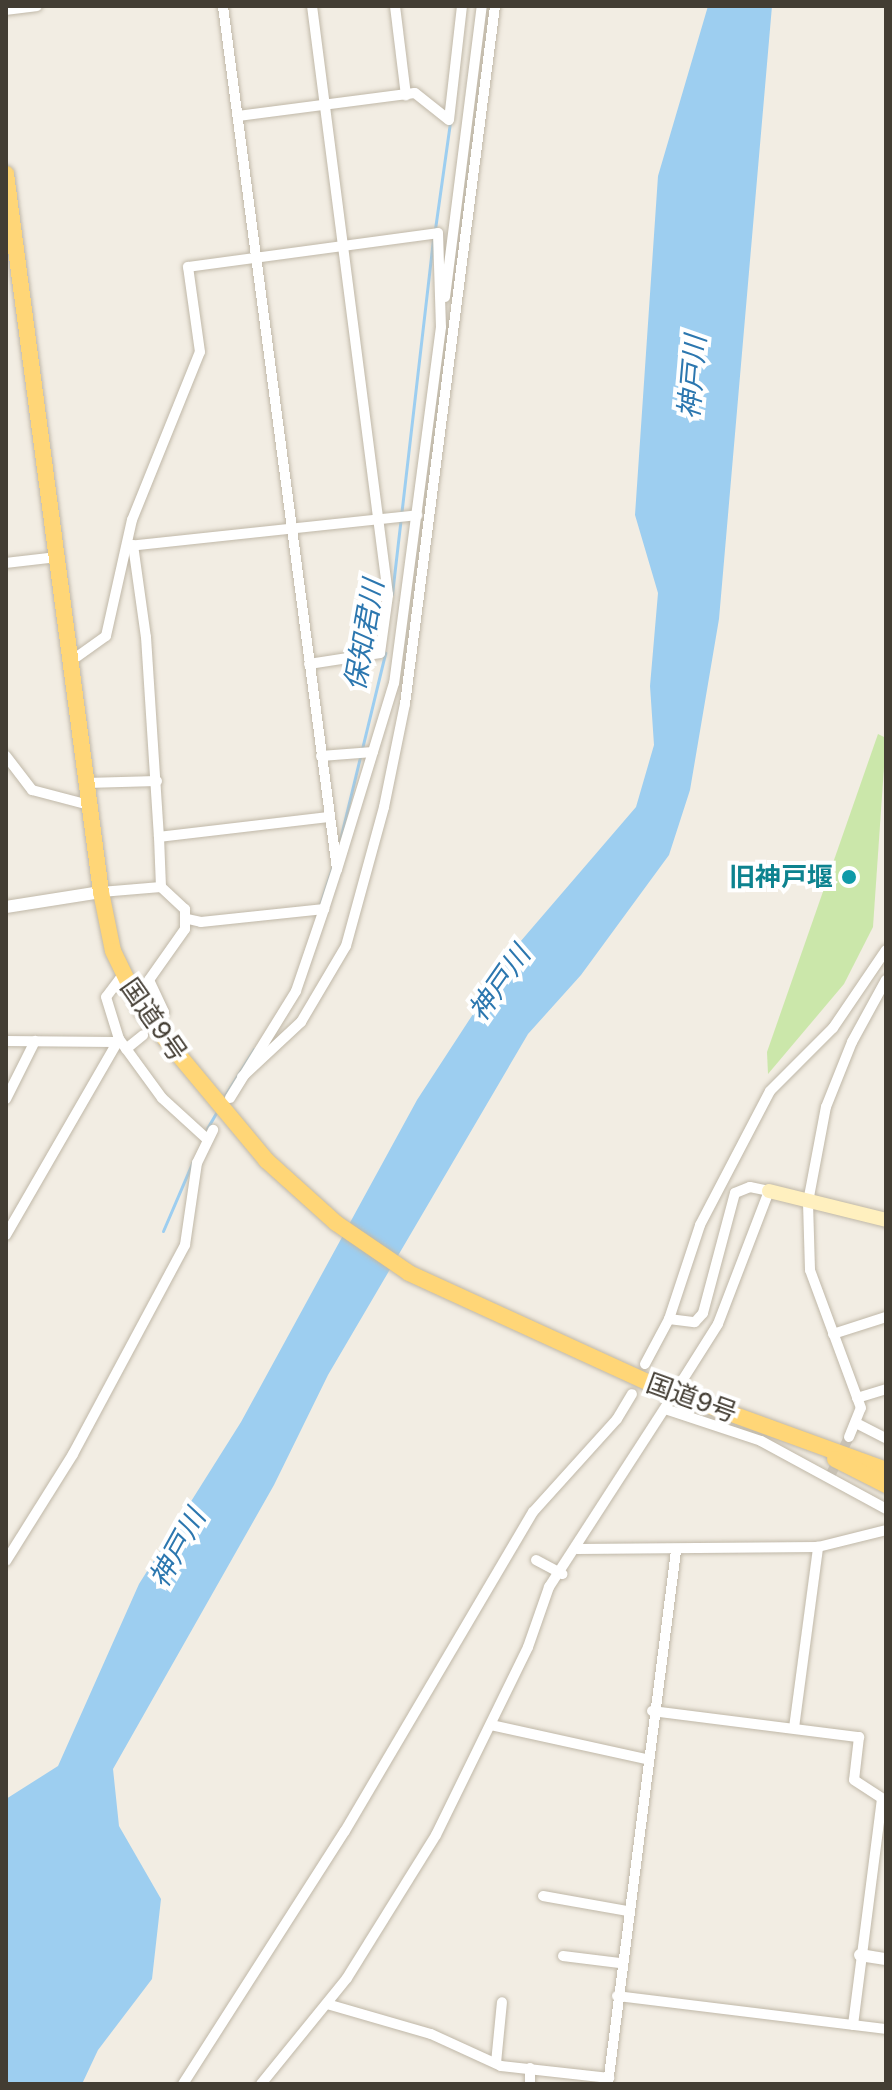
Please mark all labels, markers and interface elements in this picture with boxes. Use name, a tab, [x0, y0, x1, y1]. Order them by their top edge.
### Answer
water label: 神戸川	[672, 334, 712, 420]
water label: 保知君川	[338, 577, 390, 693]
place label: 旧神戸堰	[729, 861, 833, 893]
marker: 旧神戸堰	[840, 868, 858, 886]
water label: 神戸川	[461, 939, 537, 1027]
street label: 国道9号	[114, 973, 194, 1067]
street label: 国道9号	[642, 1367, 742, 1429]
water label: 神戸川	[142, 1503, 212, 1593]

